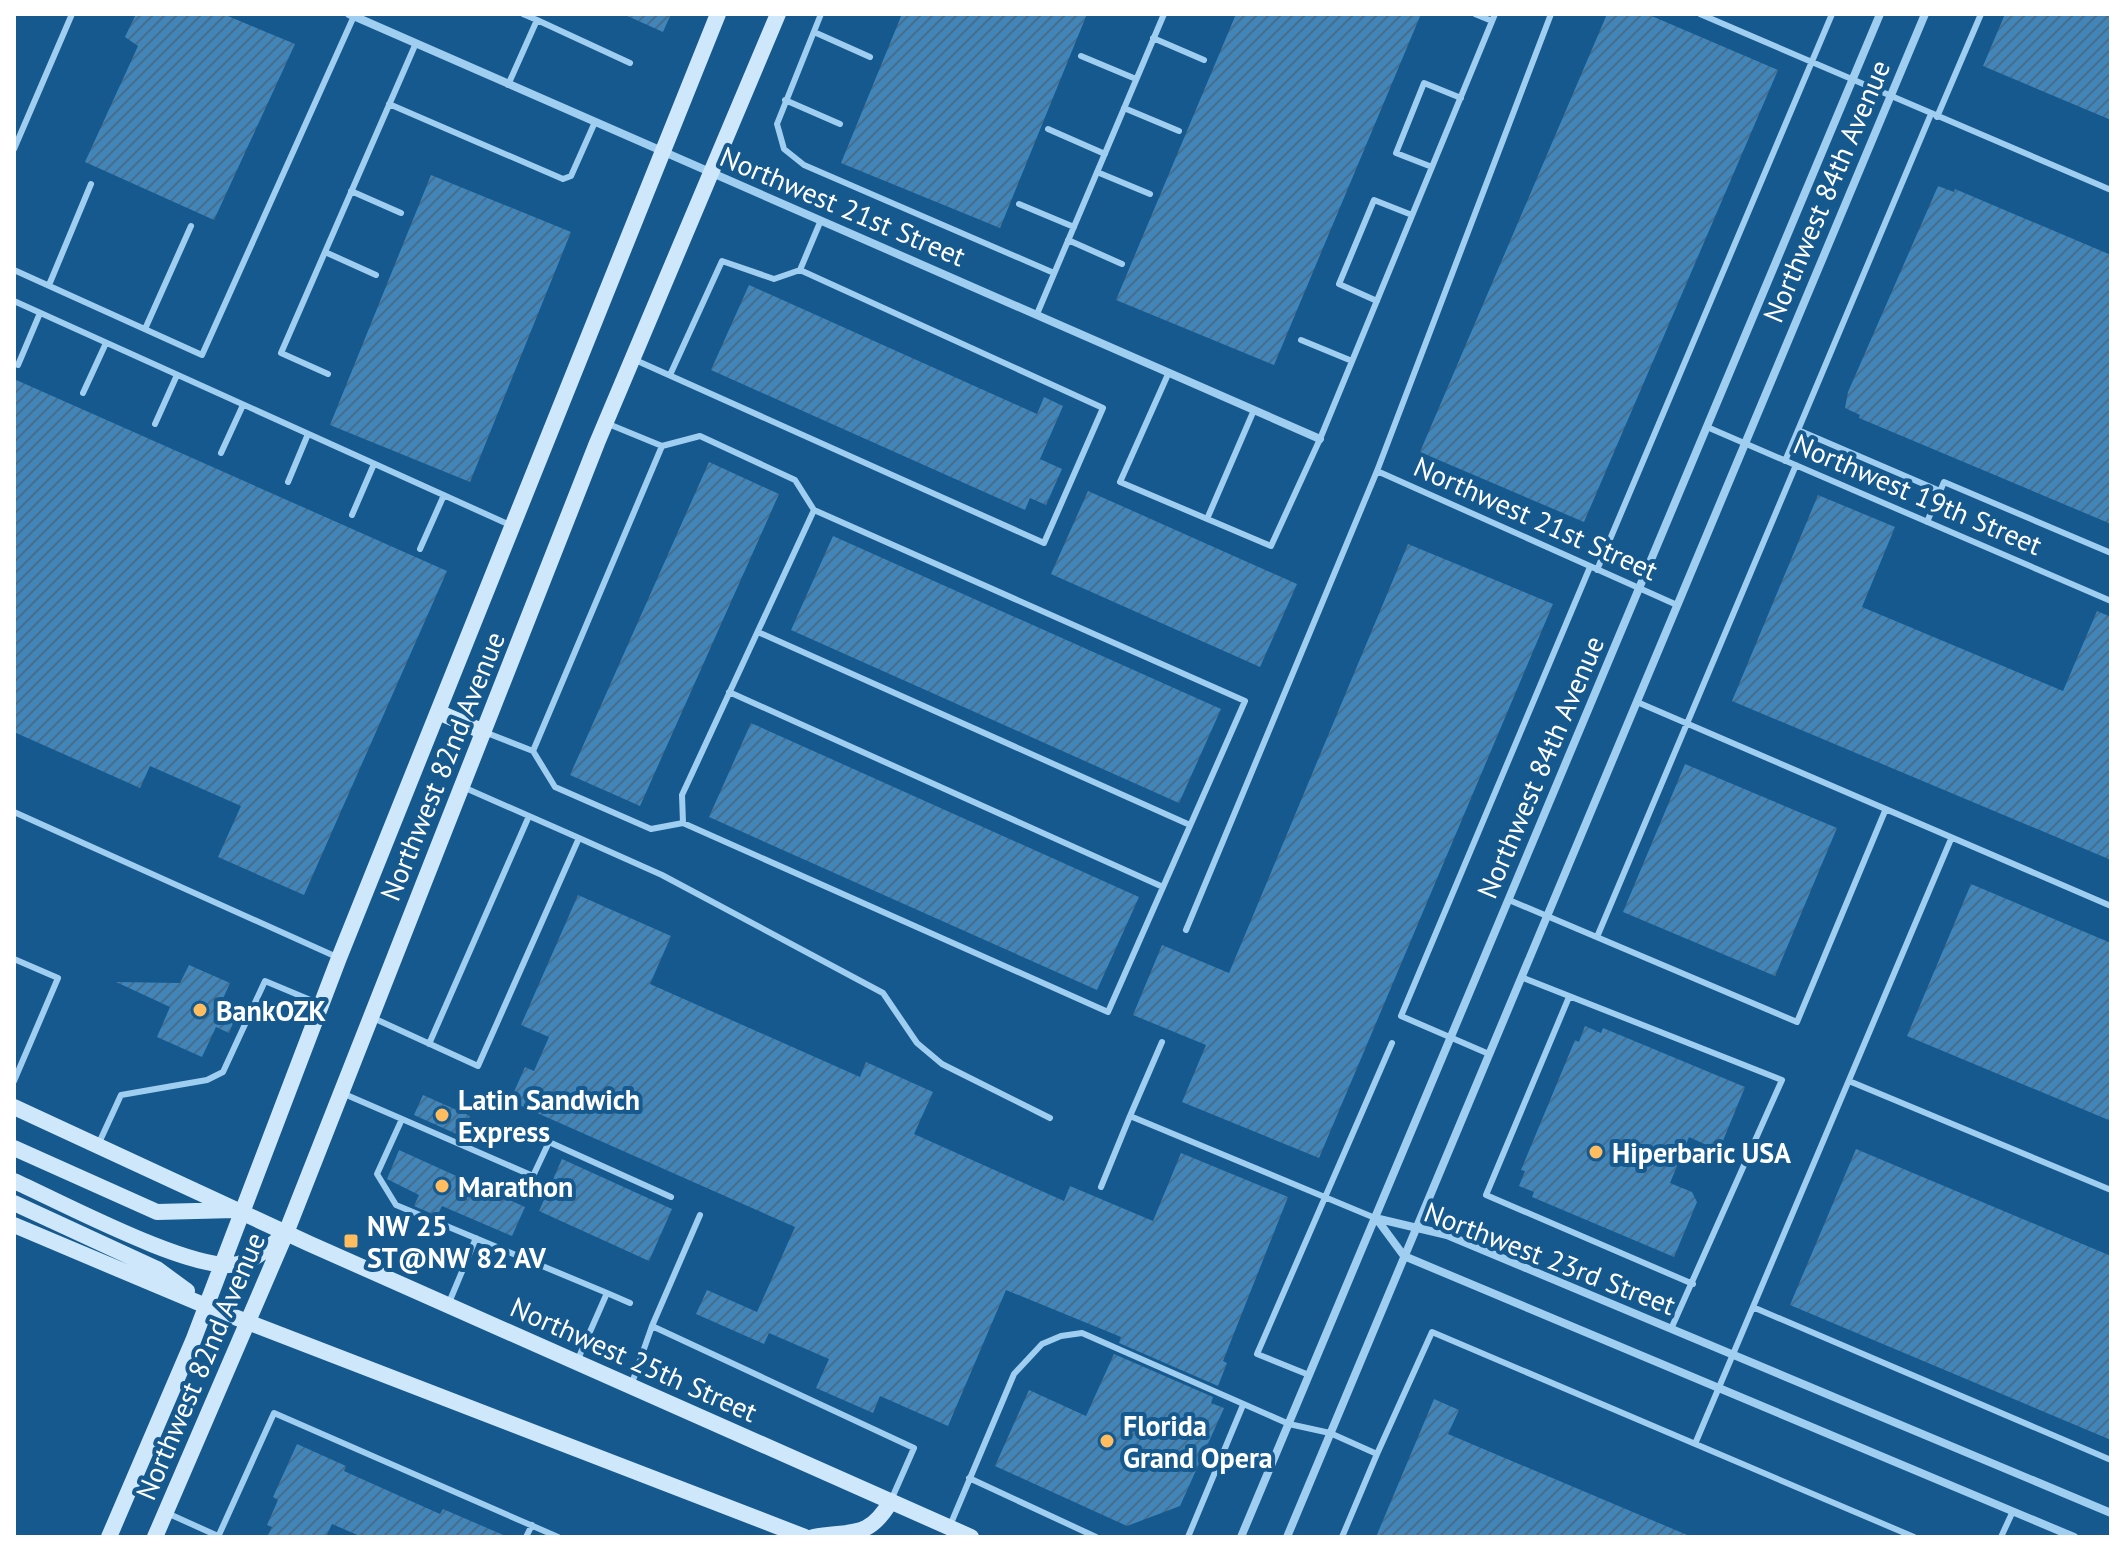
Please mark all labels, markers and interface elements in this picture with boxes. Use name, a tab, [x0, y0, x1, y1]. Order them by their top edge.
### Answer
street label: Northwest 84th Avenue	[1754, 54, 1898, 328]
street label: Northwest 21st Street	[715, 138, 972, 275]
street label: Northwest 19th Street	[1788, 425, 2048, 563]
street label: Northwest 21st Street	[1408, 448, 1664, 589]
street label: Northwest 82nd Avenue	[371, 626, 513, 906]
street label: Northwest 84th Avenue	[1468, 630, 1612, 904]
place label: BankOZK	[216, 992, 327, 1029]
marker: BankOZK	[191, 1001, 209, 1019]
place label: Latin Sandwich Express	[458, 1081, 640, 1150]
marker: Latin Sandwich Express	[433, 1106, 451, 1124]
place label: Hiperbaric USA	[1612, 1134, 1791, 1171]
marker: Hiperbaric USA	[1587, 1143, 1605, 1161]
place label: Marathon	[458, 1168, 573, 1205]
marker: Marathon	[433, 1177, 451, 1195]
street label: Northwest 23rd Street	[1419, 1193, 1681, 1323]
place label: NW 25 ST@NW 82 AV	[367, 1207, 547, 1276]
street label: Northwest 82nd Avenue	[127, 1227, 273, 1505]
marker: NW 25 ST@NW 82 AV	[342, 1232, 360, 1250]
street label: Northwest 25th Street	[505, 1288, 764, 1430]
place label: Florida Grand Opera	[1123, 1407, 1273, 1476]
marker: Florida Grand Opera	[1098, 1432, 1116, 1450]

